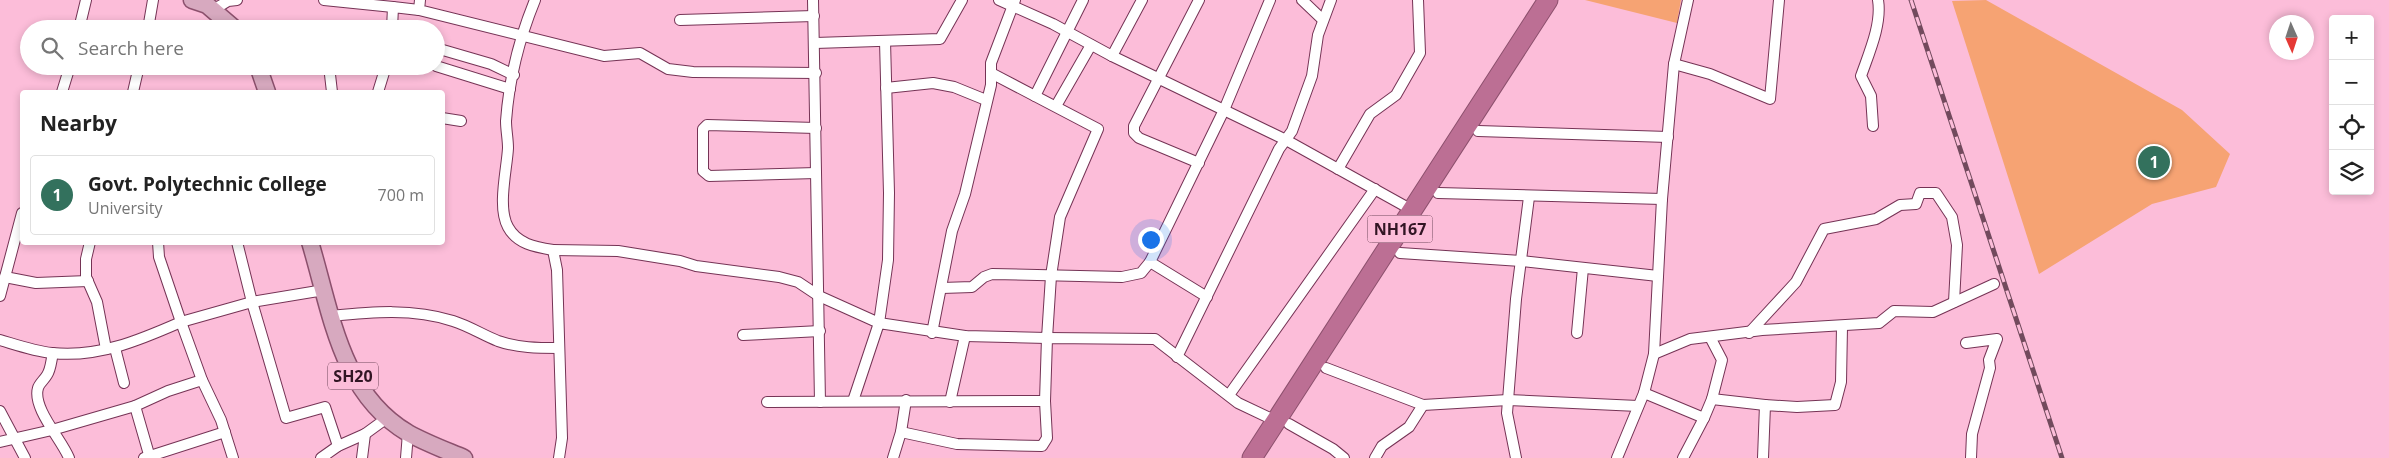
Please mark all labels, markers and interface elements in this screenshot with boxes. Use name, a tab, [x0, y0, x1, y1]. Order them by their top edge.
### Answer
north arrow	[2269, 15, 2314, 60]
map controls	[2329, 15, 2374, 195]
button: +	[2329, 15, 2374, 60]
search box	[20, 20, 445, 75]
icon: search	[38, 34, 66, 62]
text: Search here	[78, 35, 184, 61]
button: −	[2329, 60, 2374, 105]
button: locate	[2329, 105, 2374, 150]
text: Nearby	[40, 109, 117, 137]
pin: 1	[2138, 143, 2170, 181]
button: layers	[2329, 150, 2374, 195]
text: Govt. Polytechnic College	[88, 171, 327, 197]
text: 1	[52, 184, 62, 206]
text: 700 m	[378, 184, 424, 206]
text: University	[88, 197, 162, 219]
road number: NH167	[1368, 215, 1432, 242]
your location	[1138, 227, 1164, 253]
road number: SH20	[328, 362, 378, 390]

